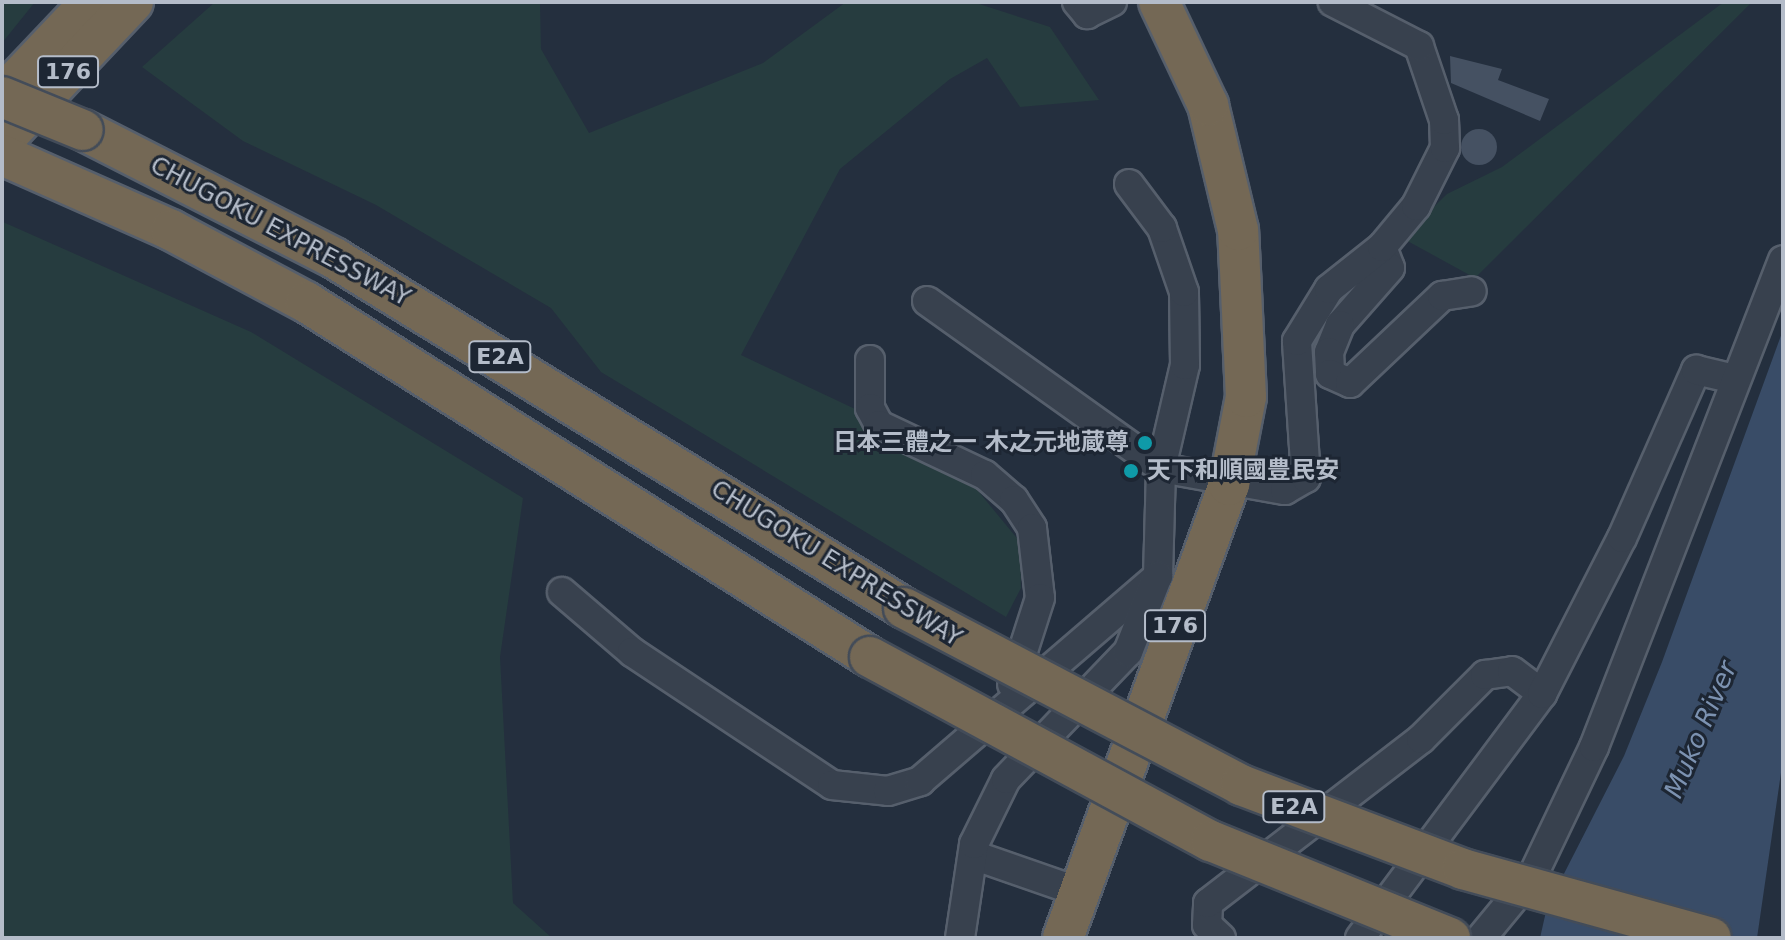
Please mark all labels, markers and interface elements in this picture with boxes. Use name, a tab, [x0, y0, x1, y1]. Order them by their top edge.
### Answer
road number: 176	[36, 54, 100, 90]
street label: CHUGOKU EXPRESSWAY	[145, 151, 415, 313]
road number: E2A	[468, 339, 532, 375]
place label: 日本三體之一 木之元地蔵尊	[833, 429, 1129, 457]
marker: 日本三體之一 木之元地蔵尊	[1136, 434, 1154, 452]
place label: 天下和順國豊民安	[1147, 457, 1339, 485]
marker: 天下和順國豊民安	[1122, 462, 1140, 480]
street label: CHUGOKU EXPRESSWAY	[705, 475, 967, 653]
road number: 176	[1143, 608, 1207, 644]
water label: Muko River	[1658, 657, 1744, 803]
road number: E2A	[1262, 789, 1326, 825]

